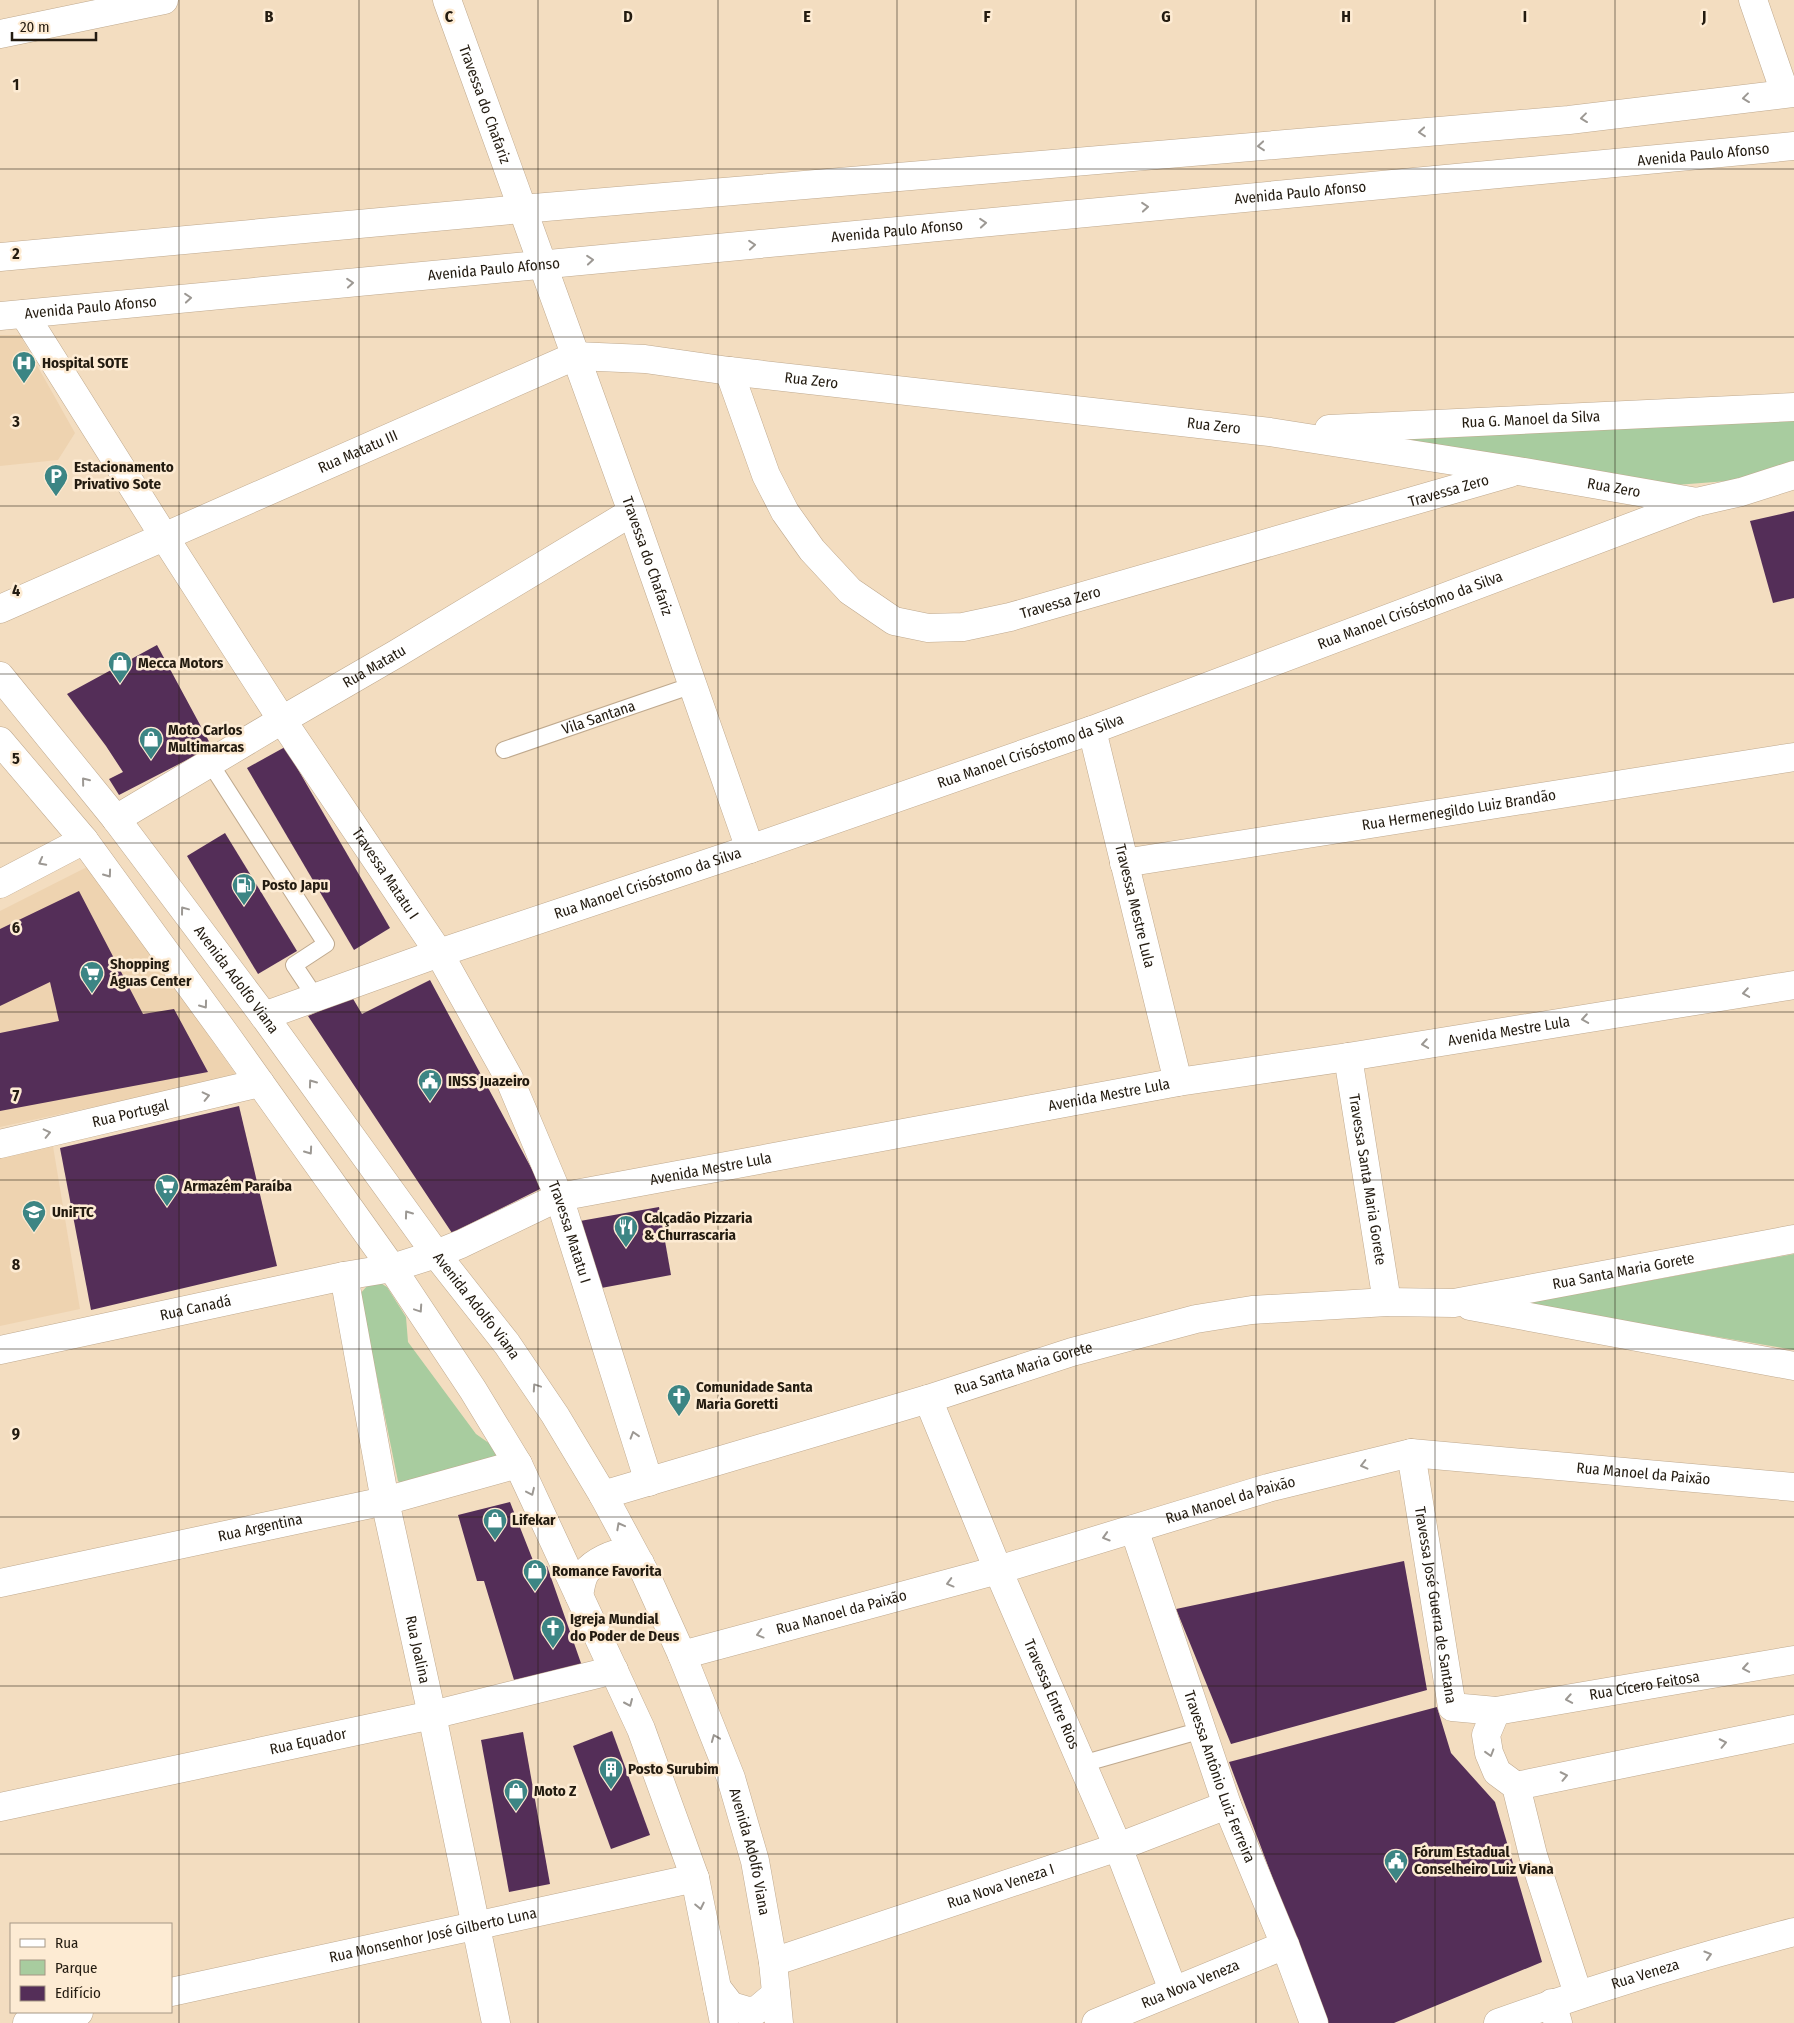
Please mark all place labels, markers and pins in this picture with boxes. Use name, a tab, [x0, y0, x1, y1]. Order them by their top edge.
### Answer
hospital icon: Hospital SOTE	[11, 350, 37, 384]
place label: Hospital SOTE	[42, 354, 128, 372]
place label: Estacionamento Privativo Sote	[74, 458, 174, 493]
parking icon: Estacionamento Privativo Sote	[43, 463, 69, 497]
shop icon: Mecca Motors	[107, 650, 133, 684]
place label: Mecca Motors	[138, 654, 224, 672]
place label: Moto Carlos Multimarcas	[168, 721, 245, 756]
shop icon: Moto Carlos Multimarcas	[138, 726, 164, 760]
fuel station icon: Posto Japu	[231, 872, 257, 906]
place label: Posto Japu	[262, 876, 328, 894]
place label: Shopping Águas Center	[109, 955, 192, 990]
supermarket icon: Shopping Águas Center	[79, 960, 105, 994]
public building icon: INSS Juazeiro	[417, 1068, 443, 1102]
place label: INSS Juazeiro	[448, 1072, 530, 1090]
supermarket icon: Armazém Paraíba	[154, 1173, 180, 1207]
place label: Armazém Paraíba	[183, 1177, 293, 1195]
school or university icon: UniFTC	[21, 1199, 47, 1233]
place label: UniFTC	[52, 1203, 94, 1221]
place label: Calçadão Pizzaria & Churrascaria	[644, 1209, 753, 1244]
restaurant icon: Calçadão Pizzaria & Churrascaria	[613, 1214, 639, 1248]
place label: Comunidade Santa Maria Goretti	[696, 1378, 813, 1413]
church icon: Comunidade Santa Maria Goretti	[666, 1383, 692, 1417]
shop icon: Lifekar	[482, 1507, 508, 1541]
place label: Lifekar	[512, 1511, 556, 1529]
shop icon: Romance Favorita	[522, 1558, 548, 1592]
place label: Romance Favorita	[552, 1562, 662, 1580]
place label: Igreja Mundial do Poder de Deus	[570, 1610, 680, 1645]
church icon: Igreja Mundial do Poder de Deus	[540, 1615, 566, 1649]
building icon: Posto Surubim	[598, 1756, 624, 1790]
place label: Posto Surubim	[628, 1760, 719, 1778]
shop icon: Moto Z	[503, 1778, 529, 1812]
place label: Moto Z	[534, 1782, 577, 1800]
place label: Fórum Estadual Conselheiro Luiz Viana	[1414, 1843, 1554, 1878]
public building icon: Fórum Estadual Conselheiro Luiz Viana	[1383, 1848, 1409, 1882]

